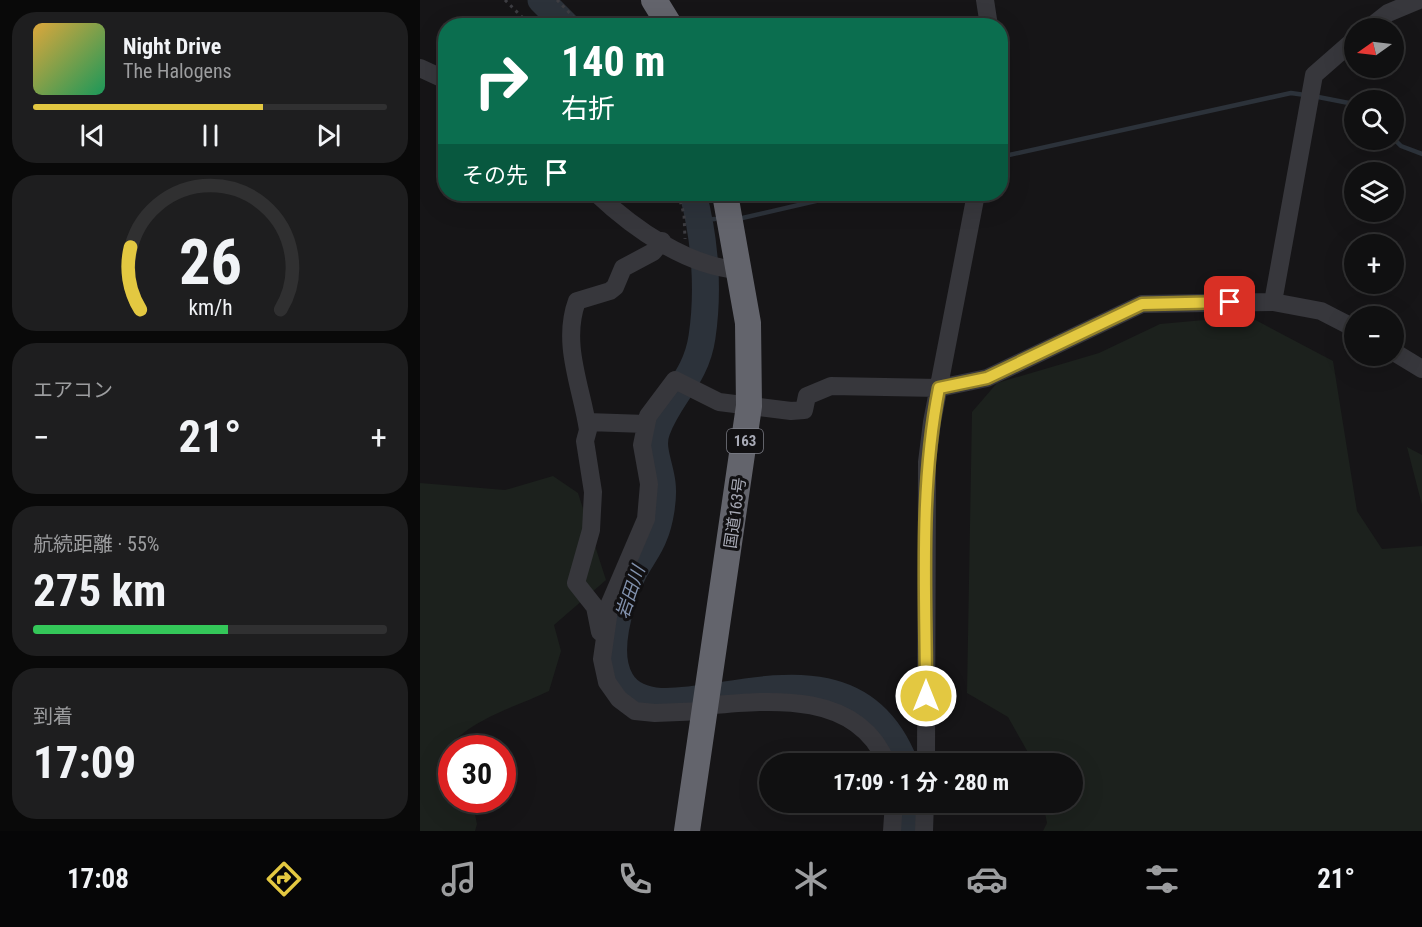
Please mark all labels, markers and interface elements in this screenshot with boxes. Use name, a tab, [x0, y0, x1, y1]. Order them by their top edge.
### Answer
north arrow	[1344, 18, 1404, 78]
map controls	[1344, 18, 1404, 366]
text: Night Drive	[123, 34, 221, 59]
text: 140 m	[561, 37, 666, 86]
icon: right	[462, 42, 540, 120]
text: The Halogens	[123, 59, 232, 83]
button: search	[1344, 90, 1404, 150]
text: 右折	[561, 93, 615, 125]
icon: previous	[76, 119, 109, 152]
icon: pause	[194, 119, 227, 152]
icon: next	[312, 119, 345, 152]
icon: arrive	[540, 156, 573, 189]
button: layers	[1344, 162, 1404, 222]
text: その先	[462, 163, 528, 188]
text: 26	[178, 226, 242, 299]
button: +	[1344, 234, 1404, 294]
pin	[1204, 276, 1255, 327]
icon: arrive	[1213, 285, 1246, 318]
text: km/h	[188, 295, 232, 320]
button: −	[1344, 306, 1404, 366]
text: エアコン	[33, 378, 113, 402]
text: 21°	[179, 410, 242, 463]
text: −	[33, 418, 50, 457]
text: +	[371, 418, 387, 457]
road number: 163	[727, 429, 763, 453]
street label: 国道163号	[721, 476, 749, 550]
text: 航続距離 · 55%	[33, 532, 159, 556]
water label: 岩田川	[611, 561, 649, 621]
text: 275 km	[33, 564, 166, 617]
position arrow	[894, 664, 958, 728]
text: 到着	[33, 704, 73, 728]
speed limit sign: 30	[438, 735, 516, 813]
text: 17:09	[33, 736, 136, 789]
text: 17:09 · 1 分 · 280 m	[833, 770, 1009, 795]
icon: directions	[263, 858, 305, 900]
icon: music	[438, 858, 480, 900]
icon: phone	[614, 858, 656, 900]
icon: climate	[790, 858, 832, 900]
icon: car	[966, 858, 1008, 900]
icon: filters	[1141, 858, 1183, 900]
text: 17:08	[67, 863, 129, 895]
text: 21°	[1317, 863, 1355, 895]

